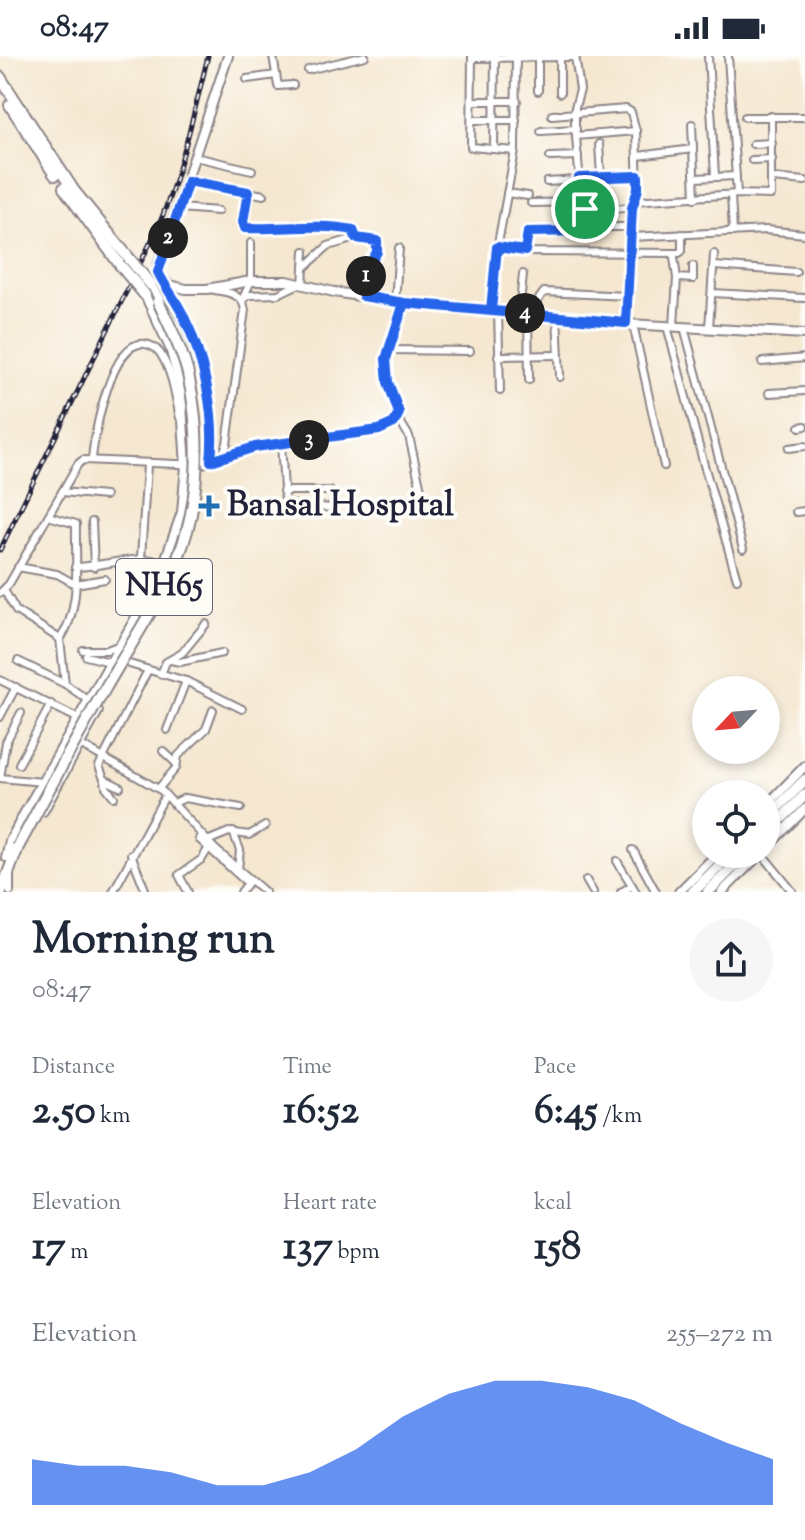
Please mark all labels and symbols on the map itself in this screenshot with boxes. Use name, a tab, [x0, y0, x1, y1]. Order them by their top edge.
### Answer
pin	[551, 175, 619, 243]
pin: 2	[148, 218, 188, 258]
pin: 1	[346, 256, 386, 296]
pin: 4	[505, 293, 545, 333]
pin: 3	[289, 420, 329, 460]
place label: Bansal Hospital	[227, 482, 454, 531]
marker: Bansal Hospital	[198, 495, 220, 517]
road number: NH65	[116, 559, 212, 615]
north arrow	[692, 676, 780, 764]

